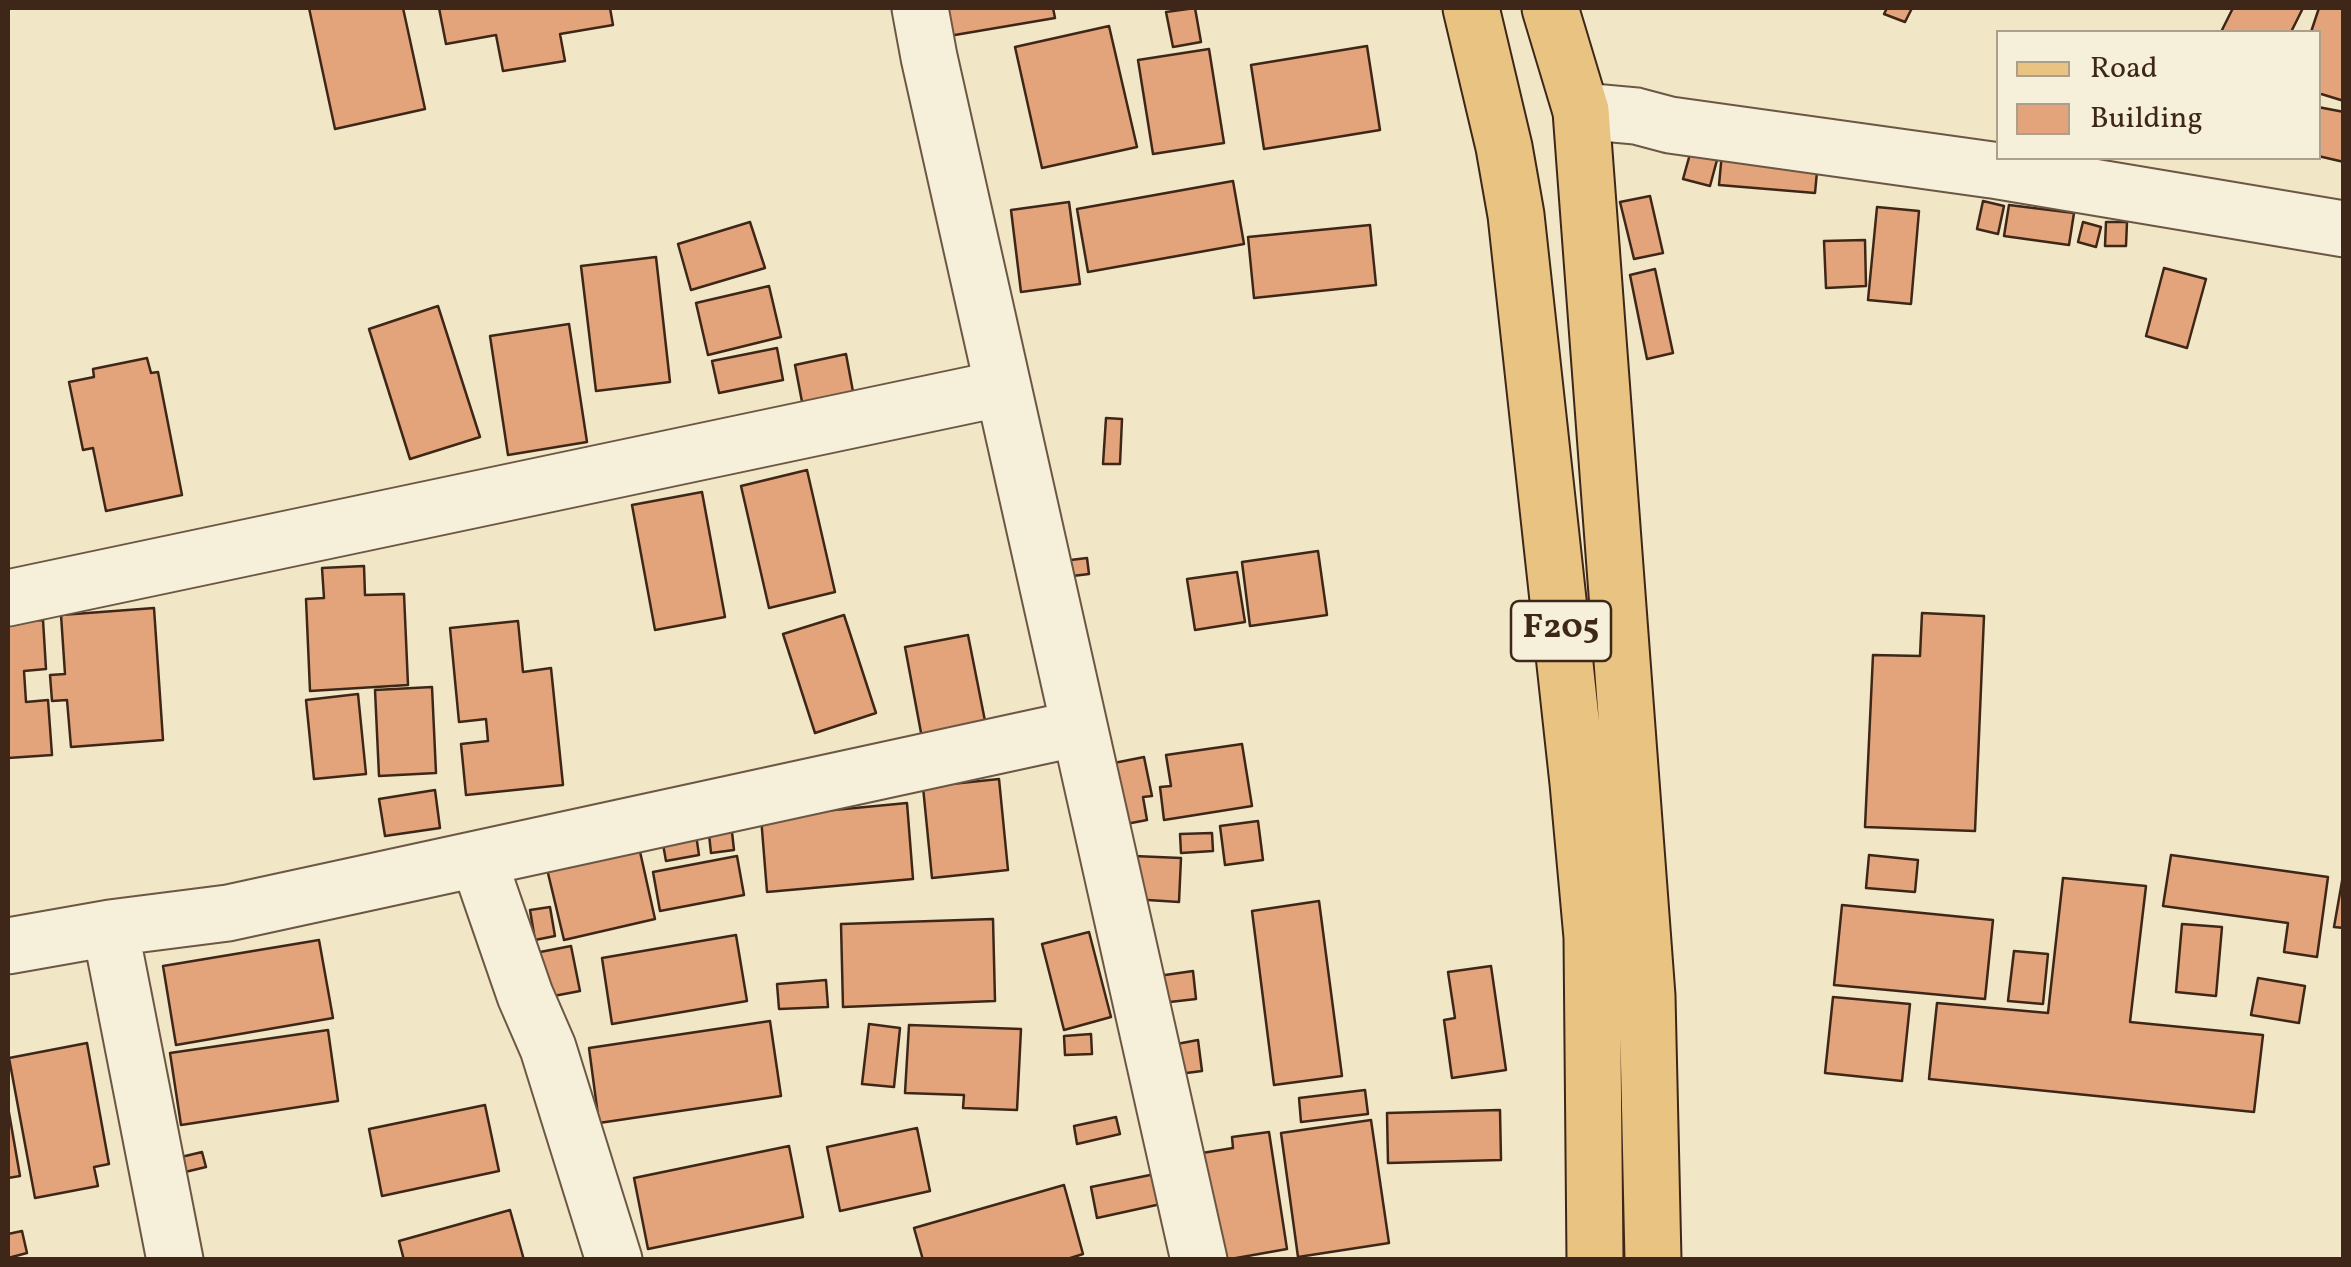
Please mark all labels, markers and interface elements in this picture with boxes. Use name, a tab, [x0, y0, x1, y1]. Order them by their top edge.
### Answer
legend	[1996, 30, 2321, 160]
text: Road	[2090, 48, 2158, 90]
text: Building	[2090, 98, 2203, 140]
road number: F205	[1511, 601, 1611, 661]

